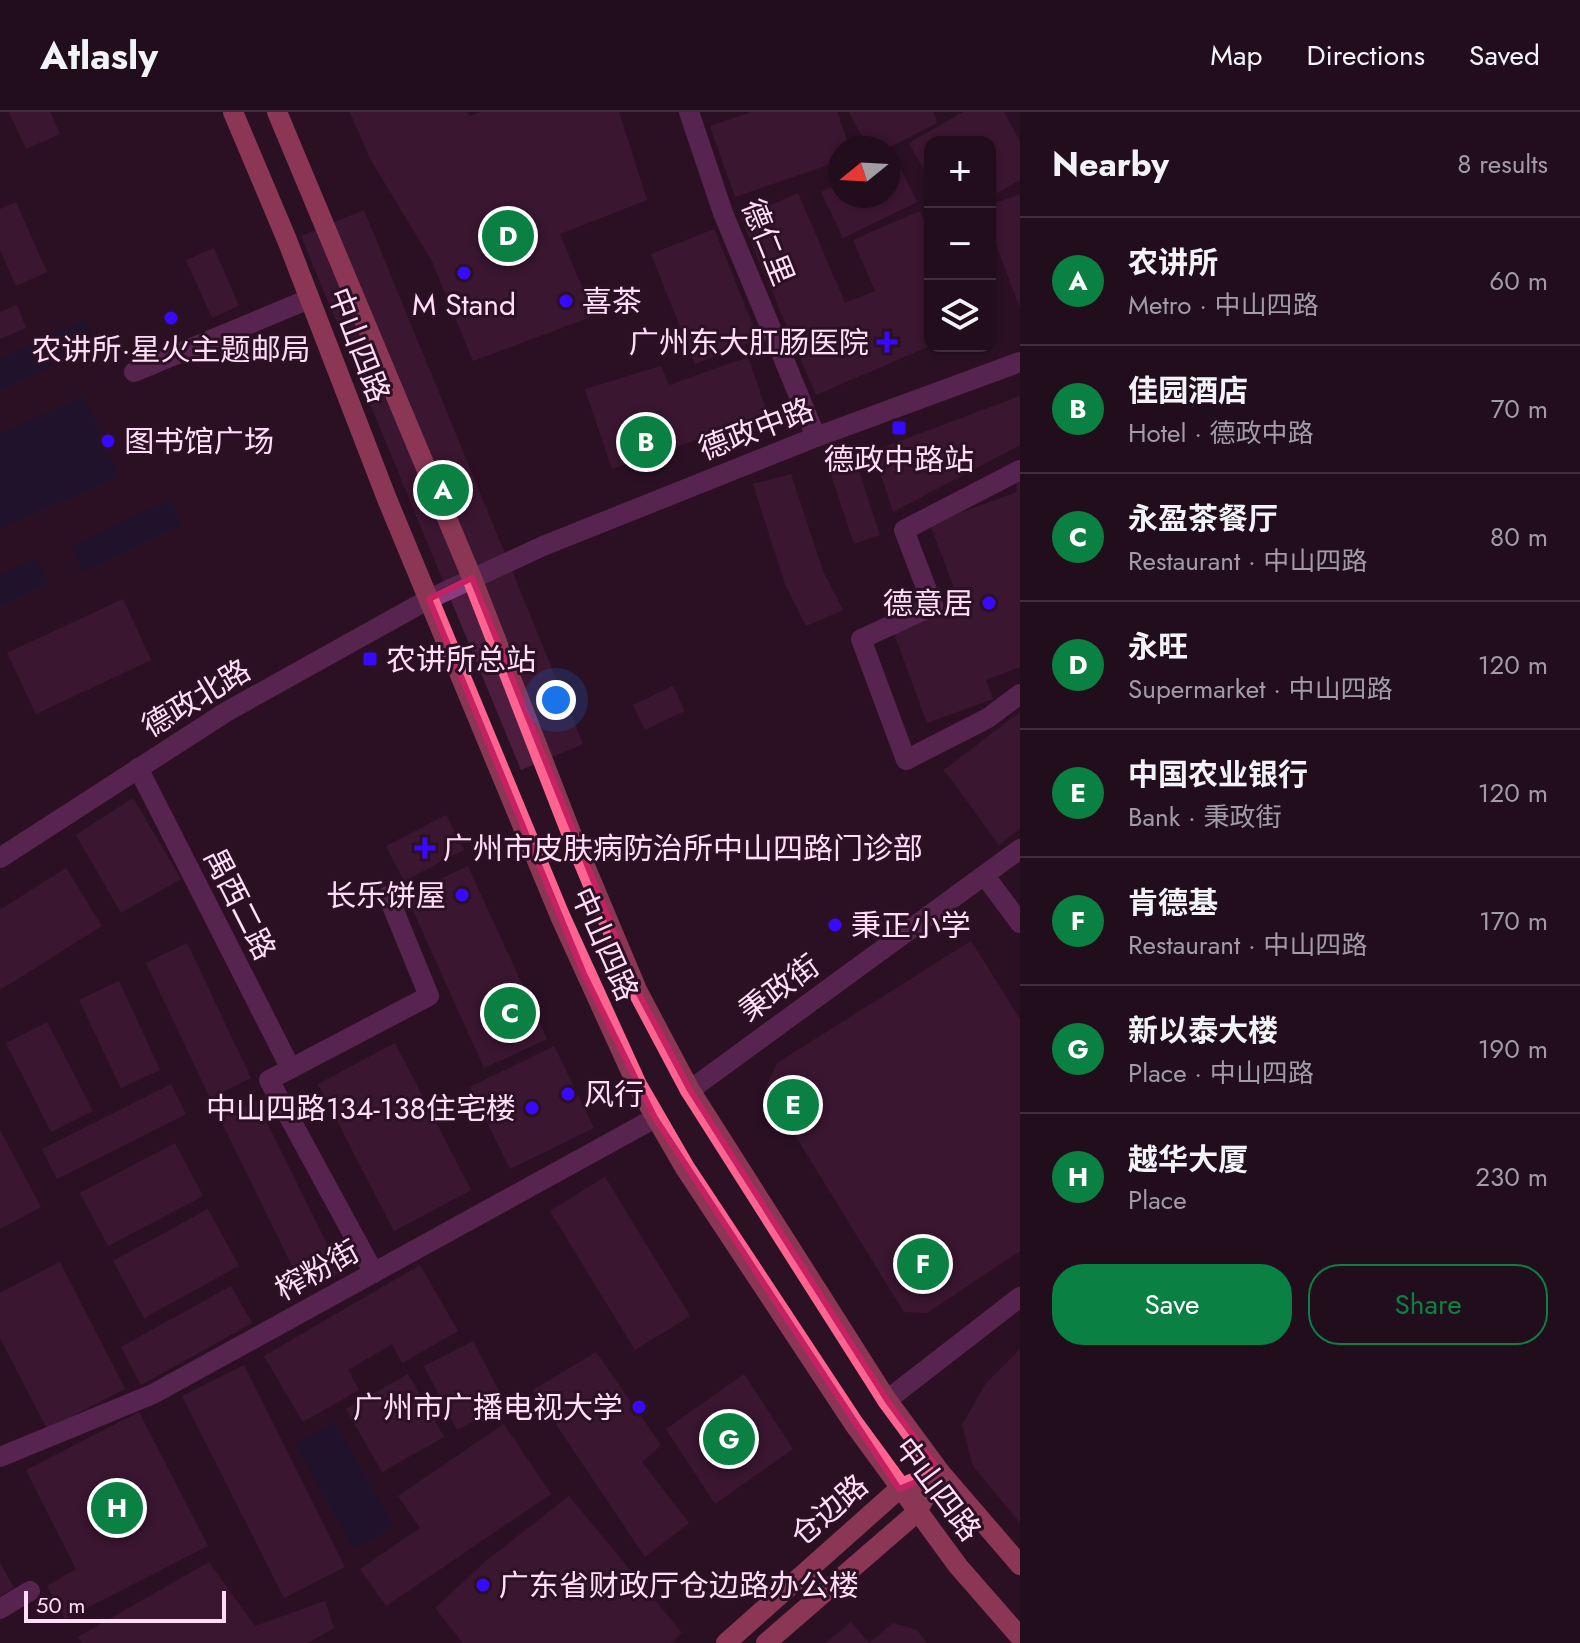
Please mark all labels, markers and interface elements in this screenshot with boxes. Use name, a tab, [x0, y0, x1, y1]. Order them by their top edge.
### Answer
text: Atlasly	[40, 28, 158, 83]
text: Map	[1210, 35, 1262, 76]
text: Directions	[1306, 35, 1425, 76]
text: Saved	[1469, 35, 1540, 76]
north arrow	[828, 136, 900, 208]
map controls	[924, 136, 996, 352]
button: +	[924, 136, 996, 208]
text: Nearby	[1052, 140, 1169, 189]
text: 8 results	[1457, 145, 1548, 183]
street label: 德仁里	[731, 192, 805, 292]
pin: D	[482, 206, 534, 266]
button: −	[924, 208, 996, 280]
text: 农讲所	[1128, 241, 1218, 284]
text: A	[1068, 262, 1088, 300]
text: 60 m	[1489, 262, 1548, 300]
marker: M Stand	[455, 264, 473, 282]
place label: 喜茶	[582, 280, 642, 323]
button: layers	[924, 280, 996, 352]
street label: 中山四路	[317, 281, 401, 409]
place label: M Stand	[412, 283, 516, 326]
text: Metro · 中山四路	[1128, 286, 1319, 324]
marker: 喜茶	[557, 292, 575, 310]
marker: 农讲所·星火主题邮局	[162, 309, 180, 327]
place label: 广州东大肛肠医院	[629, 321, 869, 364]
place label: 农讲所·星火主题邮局	[32, 328, 311, 371]
marker: 广州东大肛肠医院	[876, 331, 898, 353]
text: 佳园酒店	[1128, 369, 1248, 412]
street label: 德政中路	[692, 387, 820, 471]
text: B	[1069, 390, 1087, 428]
text: 70 m	[1491, 390, 1548, 428]
pin: B	[620, 412, 672, 472]
text: Hotel · 德政中路	[1128, 414, 1314, 452]
marker: 德政中路站	[890, 419, 908, 437]
place label: 图书馆广场	[124, 420, 274, 463]
marker: 图书馆广场	[99, 432, 117, 450]
place label: 德政中路站	[824, 438, 974, 481]
pin: A	[417, 460, 469, 520]
text: 永盈茶餐厅	[1128, 497, 1278, 540]
text: C	[1069, 518, 1087, 556]
text: 80 m	[1490, 518, 1548, 556]
text: Restaurant · 中山四路	[1128, 542, 1368, 580]
place label: 德意居	[883, 582, 973, 625]
marker: 德意居	[980, 594, 998, 612]
text: 永旺	[1128, 625, 1188, 668]
place label: 农讲所总站	[386, 638, 536, 681]
text: D	[1068, 646, 1088, 684]
text: 120 m	[1478, 646, 1548, 684]
street label: 德政北路	[133, 649, 259, 747]
marker: 农讲所总站	[361, 650, 379, 668]
text: Supermarket · 中山四路	[1128, 670, 1393, 708]
your location	[536, 680, 576, 720]
text: 中国农业银行	[1128, 753, 1308, 796]
text: E	[1070, 774, 1086, 812]
text: 120 m	[1478, 774, 1548, 812]
text: Bank · 秉政街	[1128, 798, 1282, 836]
place label: 广州市皮肤病防治所中山四路门诊部	[443, 827, 923, 870]
marker: 广州市皮肤病防治所中山四路门诊部	[414, 837, 436, 859]
street label: 禺西二路	[194, 841, 286, 967]
place label: 长乐饼屋	[326, 874, 446, 917]
street label: 中山四路	[561, 880, 649, 1008]
text: 肯德基	[1128, 881, 1218, 924]
marker: 长乐饼屋	[453, 886, 471, 904]
text: F	[1071, 902, 1085, 940]
text: 170 m	[1479, 902, 1548, 940]
place label: 秉正小学	[851, 904, 971, 947]
marker: 秉正小学	[826, 916, 844, 934]
text: Restaurant · 中山四路	[1128, 926, 1368, 964]
street label: 秉政街	[730, 944, 828, 1032]
pin: C	[484, 983, 536, 1043]
text: 新以泰大楼	[1128, 1009, 1278, 1052]
text: G	[1067, 1030, 1089, 1068]
text: 190 m	[1478, 1030, 1548, 1068]
text: Place · 中山四路	[1128, 1054, 1314, 1092]
place label: 风行	[584, 1073, 644, 1116]
pin: E	[767, 1075, 819, 1135]
marker: 风行	[559, 1085, 577, 1103]
place label: 中山四路134-138住宅楼	[206, 1087, 516, 1130]
marker: 中山四路134-138住宅楼	[523, 1099, 541, 1117]
text: 越华大厦	[1128, 1138, 1248, 1181]
text: H	[1068, 1158, 1088, 1196]
text: 230 m	[1475, 1158, 1548, 1196]
text: Place	[1128, 1181, 1187, 1219]
street label: 榨粉街	[267, 1229, 367, 1311]
pin: F	[897, 1234, 949, 1294]
button: Save	[1052, 1264, 1292, 1345]
button: Share	[1308, 1264, 1548, 1345]
place label: 广州市广播电视大学	[353, 1386, 623, 1429]
marker: 广州市广播电视大学	[630, 1398, 648, 1416]
pin: G	[703, 1409, 755, 1469]
street label: 中山四路	[885, 1428, 991, 1550]
street label: 仓边路	[781, 1464, 877, 1556]
pin: H	[91, 1478, 143, 1538]
place label: 广东省财政厅仓边路办公楼	[499, 1564, 859, 1607]
marker: 广东省财政厅仓边路办公楼	[474, 1576, 492, 1594]
scale bar	[24, 1587, 226, 1623]
text: 50 m	[36, 1589, 85, 1621]

